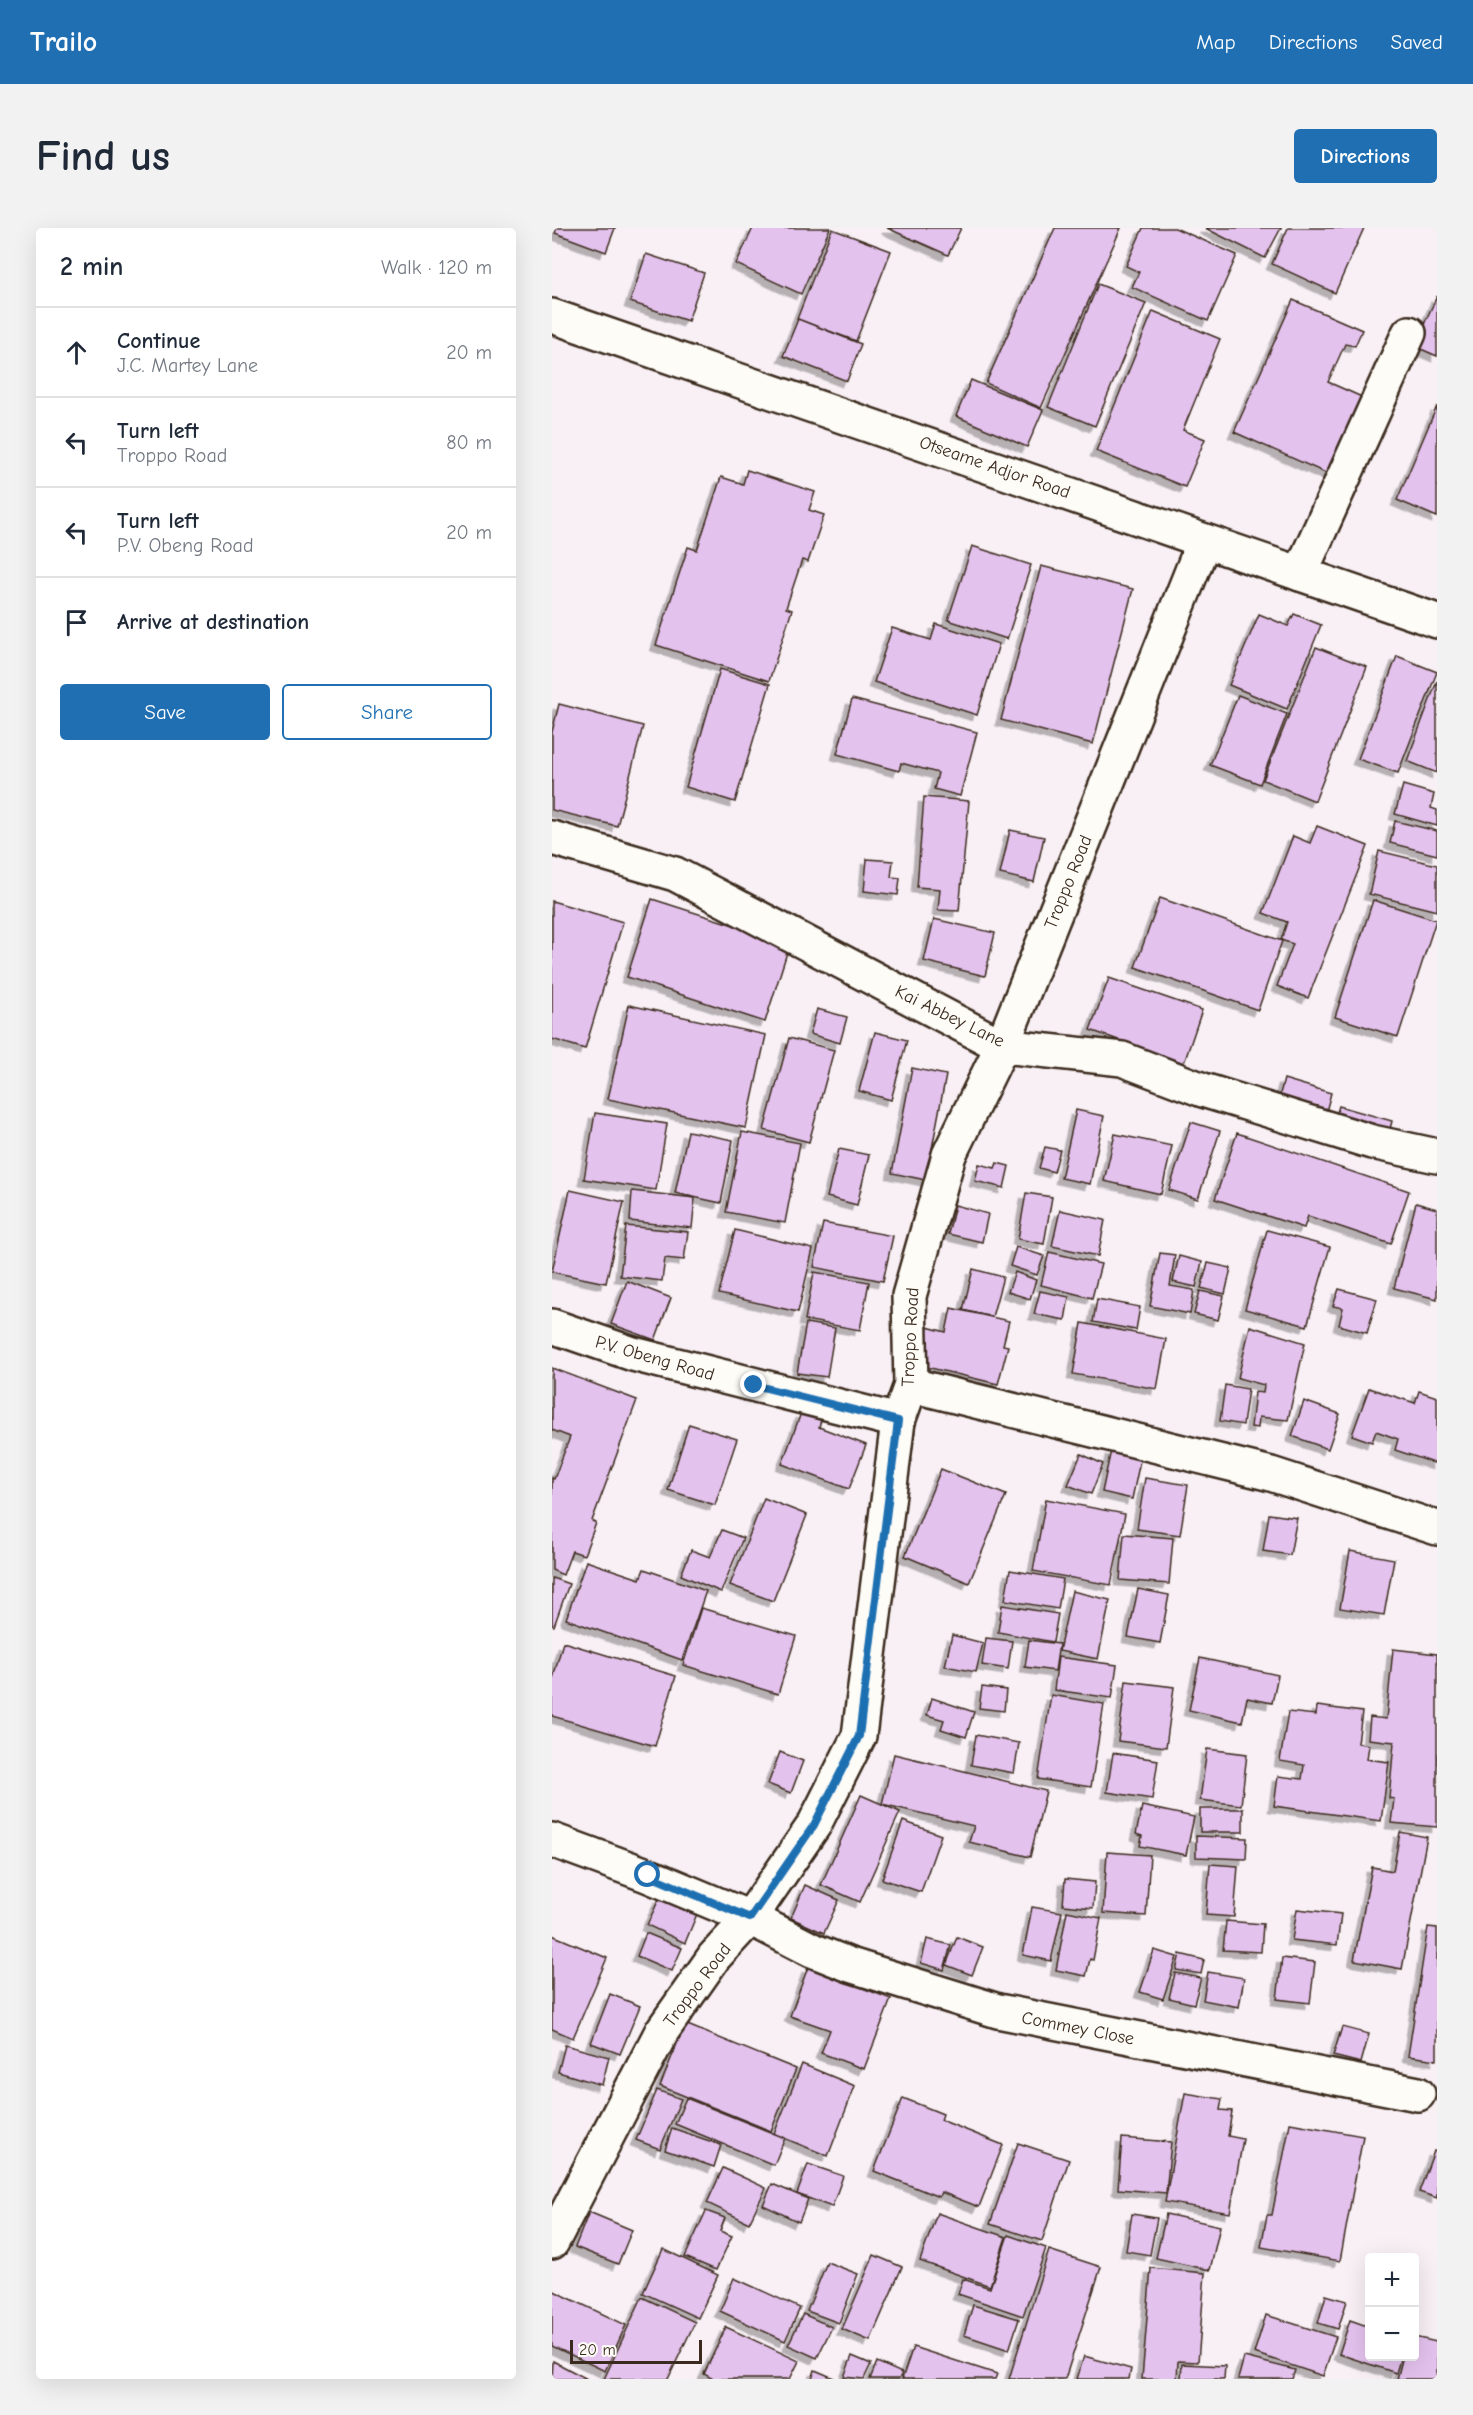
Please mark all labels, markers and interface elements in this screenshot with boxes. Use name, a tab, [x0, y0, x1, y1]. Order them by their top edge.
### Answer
text: Trailo	[30, 26, 97, 58]
text: Map	[1196, 30, 1236, 54]
text: Directions	[1269, 30, 1358, 54]
text: Saved	[1391, 30, 1443, 54]
button: Directions	[1294, 129, 1437, 183]
text: Find us	[36, 132, 170, 181]
text: 2 min	[60, 252, 123, 282]
text: Walk · 120 m	[381, 256, 492, 279]
text: Continue	[117, 328, 200, 354]
icon: ahead	[60, 336, 93, 369]
text: 20 m	[446, 341, 492, 364]
text: J.C. Martey Lane	[117, 354, 258, 377]
text: Turn left	[117, 418, 199, 444]
icon: left	[60, 426, 93, 459]
text: 80 m	[446, 431, 492, 454]
street label: Otseame Adjor Road	[917, 432, 1073, 503]
text: Troppo Road	[117, 444, 227, 467]
text: Turn left	[117, 508, 199, 534]
icon: left	[60, 516, 93, 549]
text: 20 m	[446, 521, 492, 544]
text: P.V. Obeng Road	[117, 534, 254, 557]
icon: arrive	[60, 606, 93, 639]
text: Arrive at destination	[117, 609, 309, 635]
button: Save	[60, 684, 270, 740]
button: Share	[282, 684, 492, 740]
street label: Troppo Road	[1040, 832, 1097, 932]
street label: Kai Abbey Lane	[892, 981, 1008, 1052]
street label: Troppo Road	[897, 1287, 924, 1387]
street label: P.V. Obeng Road	[593, 1331, 717, 1386]
route end	[740, 1371, 766, 1397]
route start	[634, 1861, 660, 1887]
street label: Troppo Road	[659, 1939, 736, 2031]
street label: Commey Close	[1020, 2007, 1136, 2050]
map controls	[1365, 2253, 1419, 2361]
button: +	[1365, 2253, 1419, 2307]
button: −	[1365, 2307, 1419, 2361]
scale bar	[570, 2337, 702, 2364]
text: 20 m	[579, 2341, 616, 2359]

